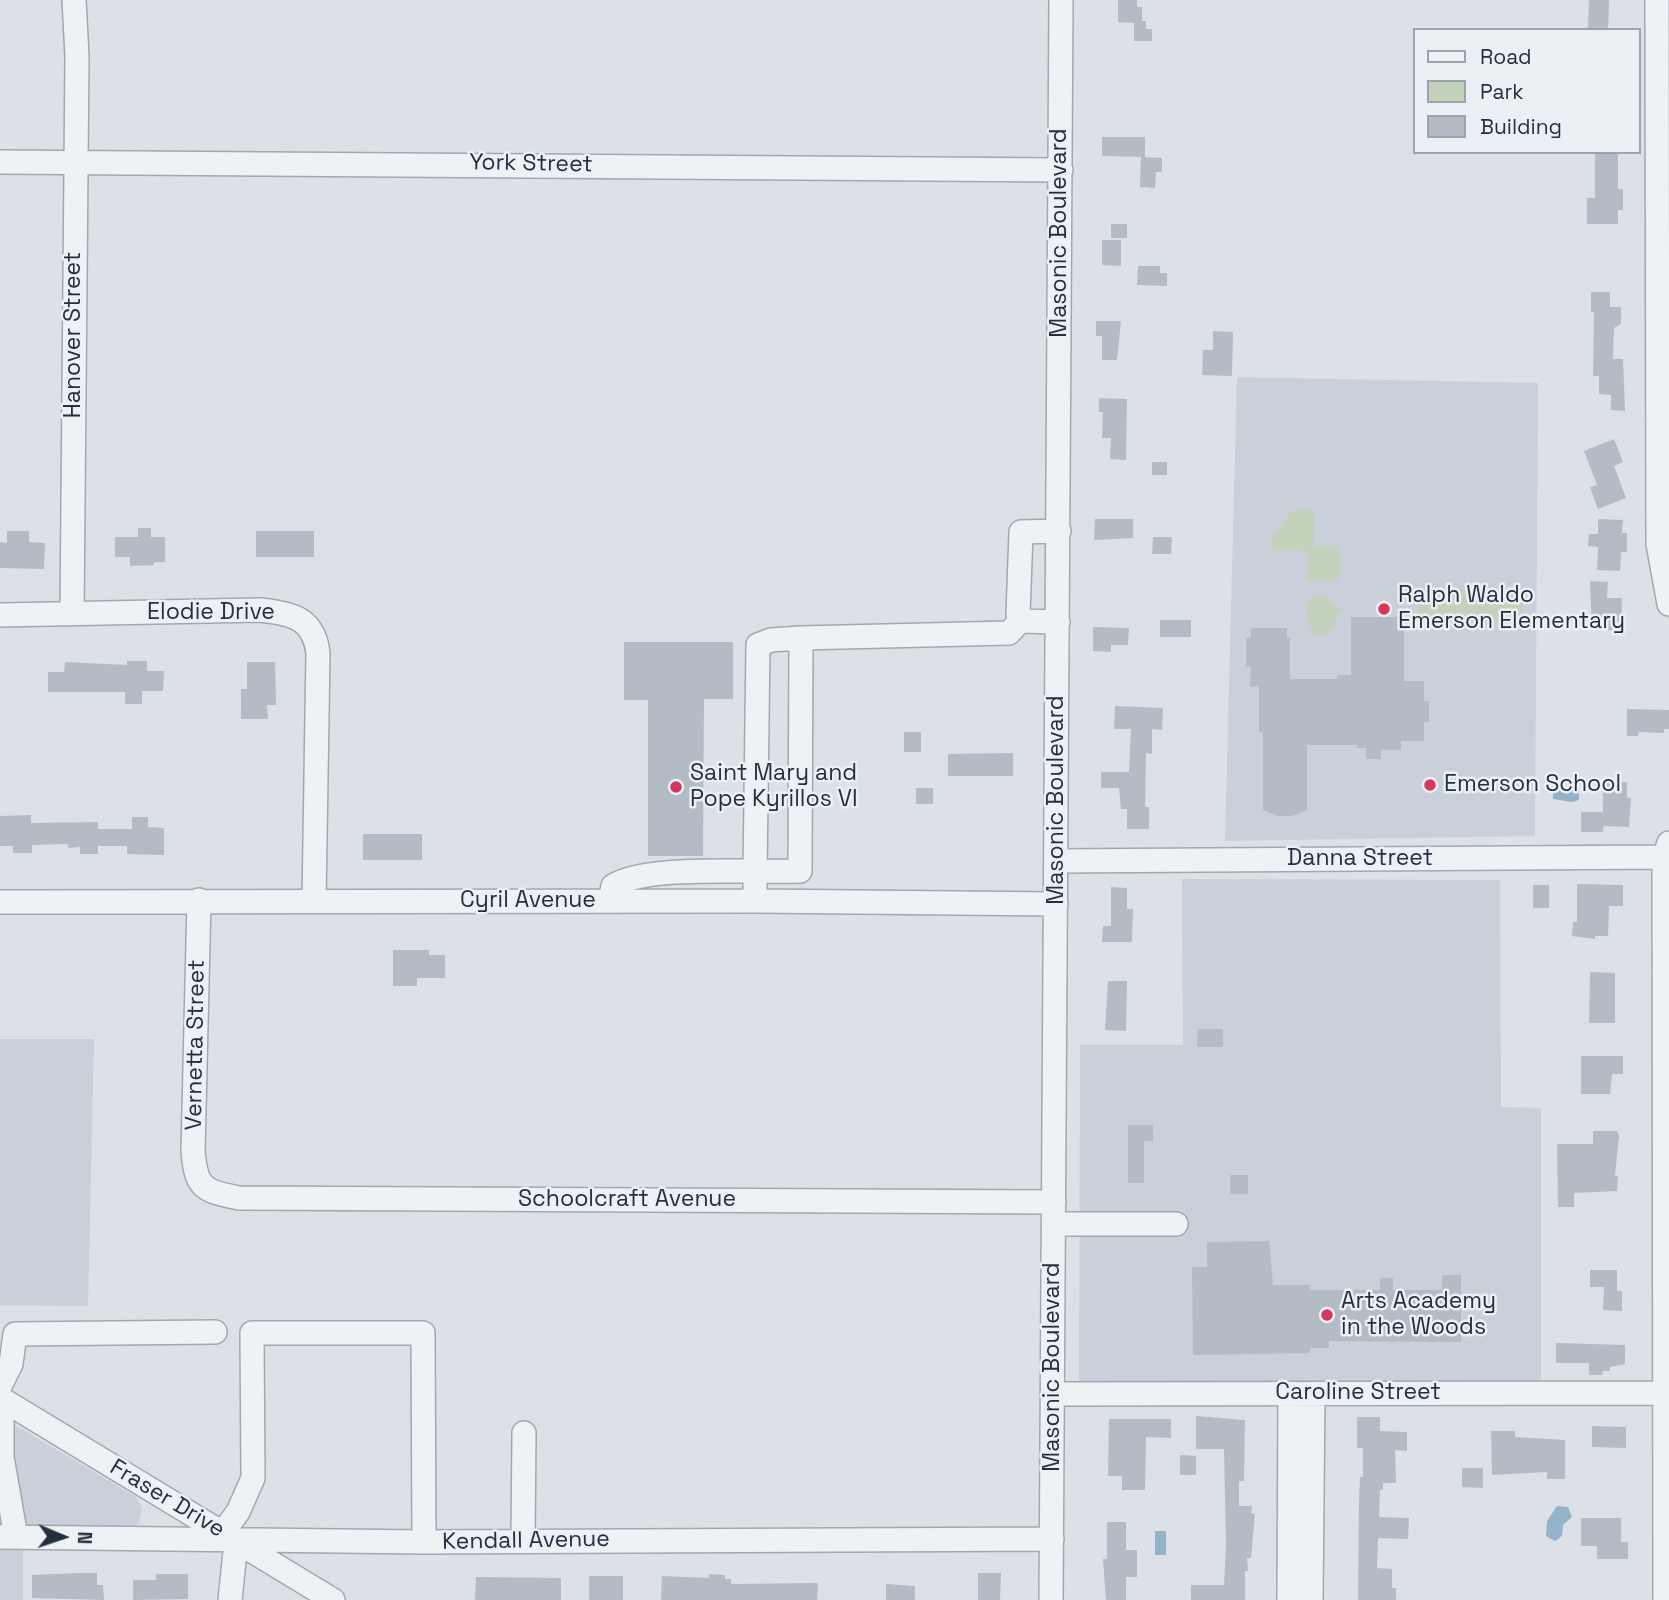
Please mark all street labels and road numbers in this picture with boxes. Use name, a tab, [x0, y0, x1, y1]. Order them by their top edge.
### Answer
street label: Masonic Boulevard	[1046, 128, 1074, 338]
street label: York Street	[469, 149, 593, 179]
street label: Hanover Street	[60, 252, 88, 418]
street label: Elodie Drive	[147, 599, 275, 627]
street label: Masonic Boulevard	[1043, 695, 1071, 905]
street label: Danna Street	[1287, 845, 1433, 873]
street label: Cyril Avenue	[460, 887, 596, 915]
street label: Vernetta Street	[181, 959, 211, 1131]
street label: Schoolcraft Avenue	[518, 1186, 736, 1214]
street label: Masonic Boulevard	[1039, 1262, 1067, 1472]
street label: Caroline Street	[1275, 1379, 1441, 1407]
street label: Fraser Drive	[104, 1454, 230, 1544]
street label: Kendall Avenue	[442, 1526, 610, 1556]

